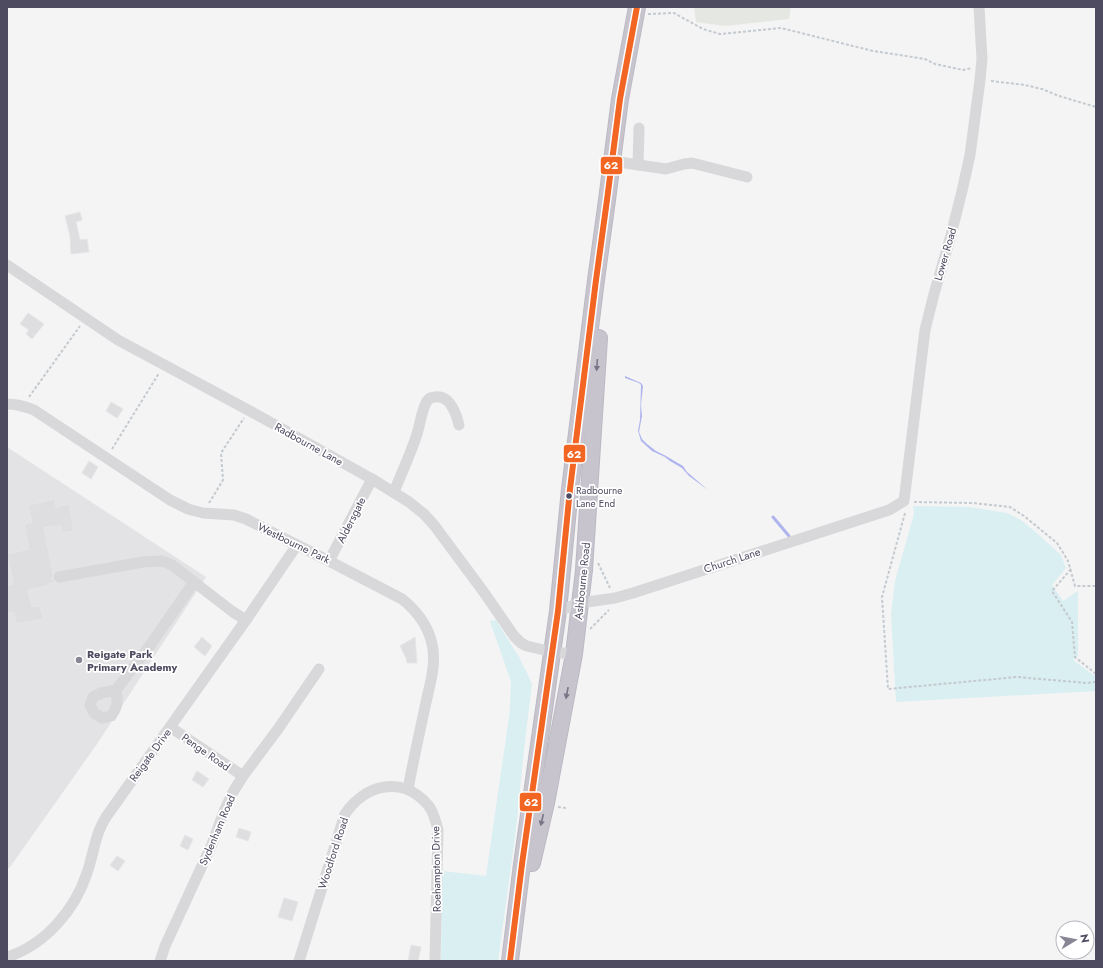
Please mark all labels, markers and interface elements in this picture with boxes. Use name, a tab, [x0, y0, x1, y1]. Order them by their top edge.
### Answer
line badge: 62	[600, 156, 623, 175]
text: 62	[604, 157, 618, 173]
street label: Lower Road	[930, 226, 960, 282]
one-way arrow	[594, 359, 601, 371]
street label: Radbourne Lane	[272, 419, 346, 470]
line badge: 62	[563, 444, 586, 463]
text: 62	[567, 446, 581, 462]
place label: Radbourne Lane End	[576, 483, 622, 511]
marker: Radbourne Lane End	[564, 491, 574, 501]
street label: Aldersgate	[333, 494, 370, 546]
street label: Westbourne Park	[255, 519, 333, 568]
street label: Ashbourne Road	[570, 541, 594, 621]
street label: Church Lane	[702, 543, 763, 577]
place label: Reigate Park Primary Academy	[87, 646, 178, 675]
marker: Reigate Park Primary Academy	[74, 655, 84, 665]
one-way arrow	[564, 686, 570, 699]
street label: Reigate Drive	[125, 725, 175, 785]
street label: Penge Road	[178, 729, 234, 775]
street label: Sydenham Road	[195, 792, 239, 868]
line badge: 62	[519, 792, 542, 812]
text: 62	[524, 794, 538, 810]
one-way arrow	[539, 814, 545, 826]
street label: Woodford Road	[314, 815, 352, 891]
street label: Roehampton Drive	[427, 826, 445, 912]
north arrow	[1055, 920, 1095, 960]
text: N	[1076, 933, 1093, 944]

